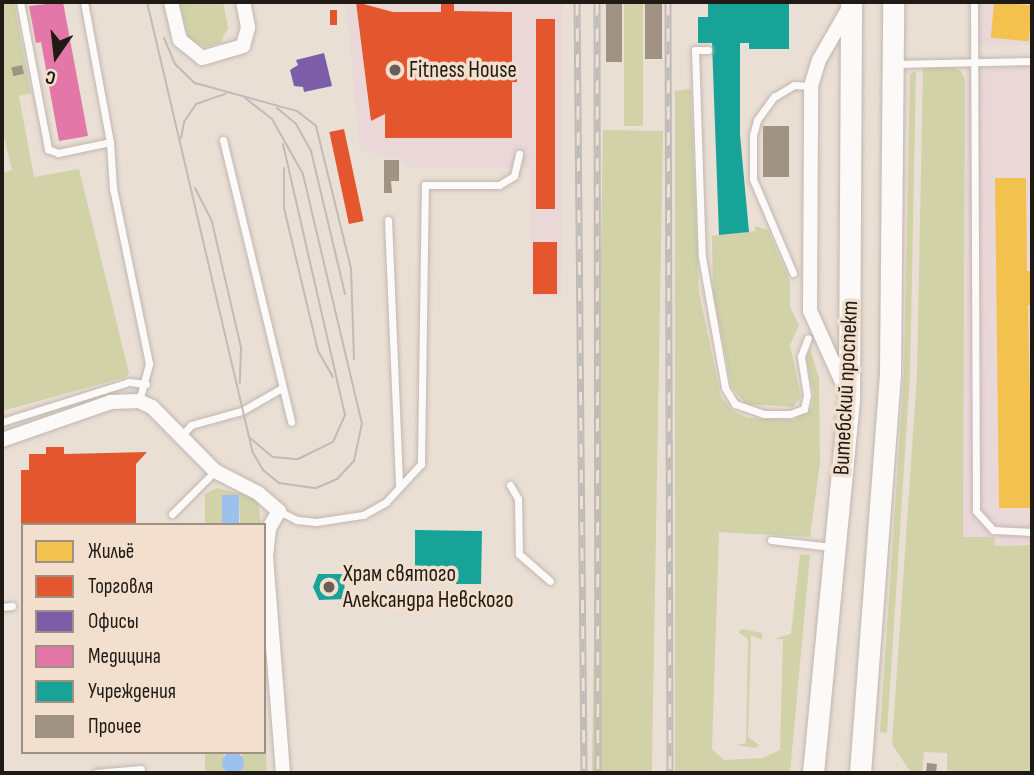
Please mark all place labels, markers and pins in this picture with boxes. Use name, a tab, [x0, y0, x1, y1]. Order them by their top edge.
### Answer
place label: Fitness House	[409, 56, 517, 84]
marker: Fitness House	[387, 62, 403, 78]
place label: Храм святого Александра Невского	[343, 560, 513, 614]
marker: Храм святого Александра Невского	[321, 579, 337, 595]

